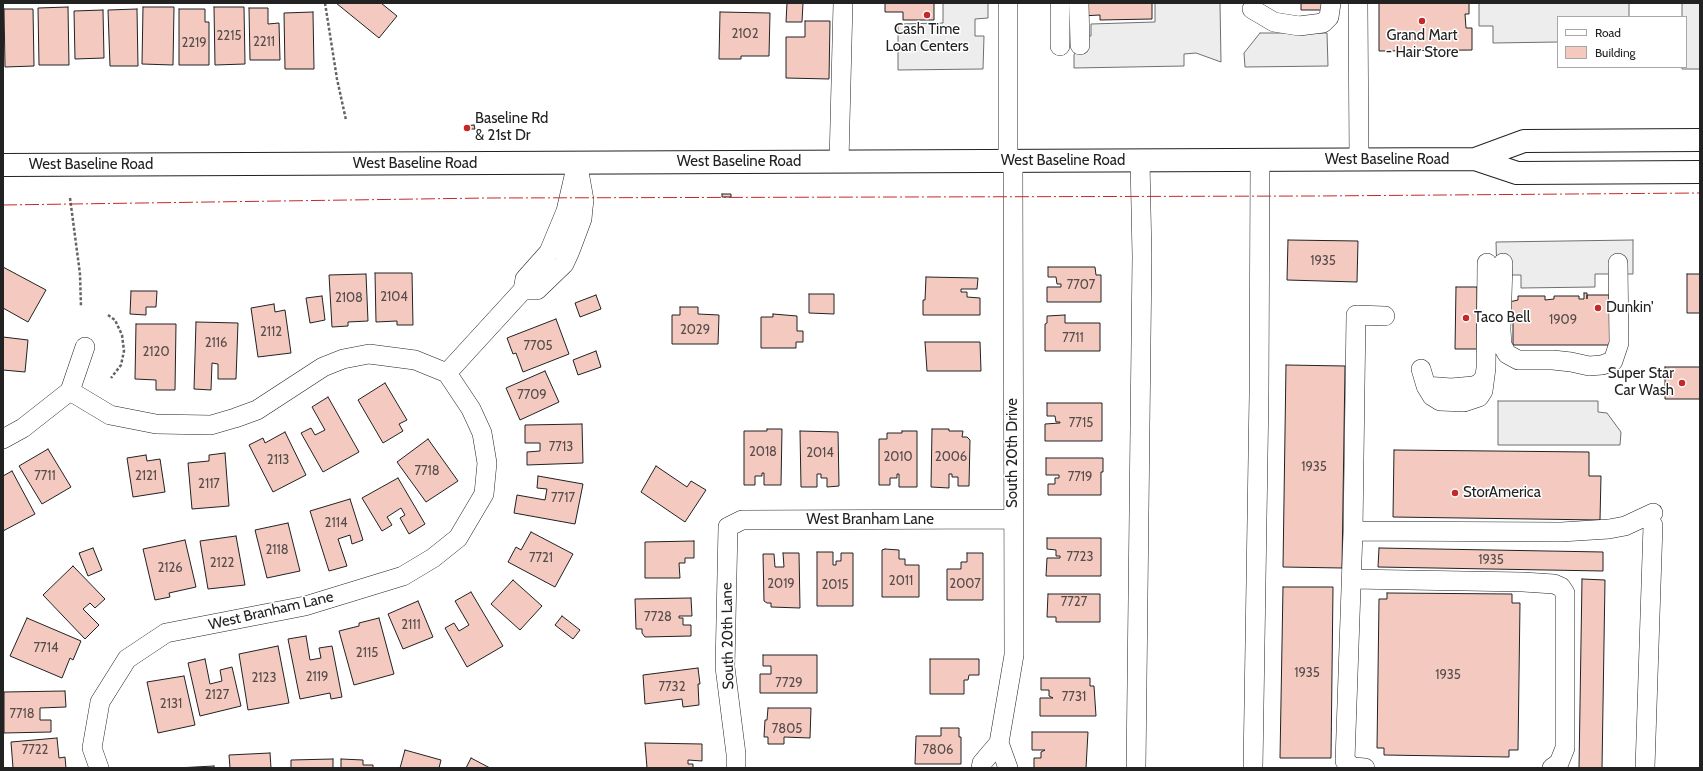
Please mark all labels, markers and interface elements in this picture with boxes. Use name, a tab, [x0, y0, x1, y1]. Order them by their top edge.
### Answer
marker: Cash Time Loan Centers	[922, 10, 932, 20]
marker: Grand Mart - Hair Store	[1417, 16, 1427, 26]
legend	[1557, 16, 1687, 68]
place label: Cash Time Loan Centers	[885, 21, 969, 56]
text: Road	[1595, 25, 1621, 40]
house number: 2102	[732, 26, 758, 42]
place label: Grand Mart - Hair Store	[1386, 27, 1458, 62]
house number: 2215	[217, 28, 241, 44]
house number: 2211	[253, 34, 275, 50]
house number: 2219	[181, 35, 207, 51]
text: Building	[1595, 45, 1636, 60]
place label: Baseline Rd & 21st Dr	[475, 110, 548, 145]
marker: Baseline Rd & 21st Dr	[462, 123, 472, 133]
street label: West Baseline Road	[1325, 151, 1449, 169]
street label: West Baseline Road	[1001, 152, 1125, 170]
street label: West Baseline Road	[677, 153, 801, 171]
street label: West Baseline Road	[353, 155, 477, 173]
street label: West Baseline Road	[29, 156, 153, 174]
house number: 1935	[1310, 253, 1336, 269]
house number: 7707	[1067, 277, 1095, 293]
house number: 2104	[380, 289, 408, 305]
house number: 2108	[335, 290, 363, 306]
place label: Dunkin'	[1606, 299, 1654, 317]
marker: Dunkin'	[1593, 303, 1603, 313]
place label: Taco Bell	[1474, 309, 1530, 327]
house number: 1909	[1549, 312, 1577, 328]
marker: Taco Bell	[1461, 313, 1471, 323]
house number: 2029	[680, 322, 710, 338]
house number: 2112	[260, 324, 282, 340]
house number: 7711	[1062, 330, 1084, 346]
house number: 2116	[205, 335, 227, 351]
house number: 7705	[523, 338, 553, 354]
house number: 2120	[143, 344, 169, 360]
place label: Super Star Car Wash	[1608, 365, 1674, 400]
marker: Super Star Car Wash	[1677, 378, 1687, 388]
house number: 7709	[517, 387, 547, 403]
street label: South 20th Drive	[1004, 398, 1022, 508]
house number: 7715	[1069, 415, 1093, 431]
house number: 7713	[549, 439, 573, 455]
house number: 2018	[749, 444, 777, 460]
house number: 2014	[806, 445, 834, 461]
house number: 2010	[883, 449, 913, 465]
house number: 2006	[935, 449, 967, 465]
house number: 2113	[267, 452, 289, 468]
house number: 1935	[1301, 459, 1327, 475]
house number: 7718	[414, 463, 440, 479]
house number: 7711	[34, 468, 56, 484]
house number: 2121	[135, 468, 157, 484]
house number: 7719	[1068, 469, 1092, 485]
house number: 2117	[198, 476, 220, 492]
place label: StorAmerica	[1463, 484, 1541, 502]
marker: StorAmerica	[1450, 488, 1460, 498]
house number: 7717	[551, 490, 575, 506]
street label: West Branham Lane	[806, 511, 934, 529]
house number: 2114	[325, 515, 347, 531]
house number: 2118	[265, 542, 289, 558]
house number: 7723	[1067, 549, 1093, 565]
house number: 7721	[529, 550, 553, 566]
house number: 1935	[1478, 552, 1504, 568]
house number: 2122	[210, 555, 234, 571]
house number: 2126	[157, 560, 183, 576]
house number: 2011	[889, 573, 913, 589]
house number: 2019	[767, 576, 795, 592]
house number: 2007	[949, 576, 981, 592]
house number: 2015	[821, 577, 849, 593]
street label: South 20th Lane	[718, 582, 738, 690]
street label: West Branham Lane	[207, 588, 335, 634]
house number: 7727	[1061, 594, 1087, 610]
house number: 7728	[644, 609, 672, 625]
house number: 2111	[401, 617, 421, 633]
house number: 7714	[34, 640, 58, 656]
house number: 2115	[356, 645, 378, 661]
house number: 1935	[1294, 665, 1320, 681]
house number: 1935	[1435, 667, 1461, 683]
house number: 2119	[306, 669, 328, 685]
house number: 2123	[252, 670, 276, 686]
house number: 7729	[775, 675, 803, 691]
house number: 7732	[659, 679, 685, 695]
house number: 2127	[205, 687, 229, 703]
house number: 7731	[1062, 689, 1086, 705]
house number: 2131	[160, 696, 182, 712]
house number: 7718	[9, 706, 35, 722]
house number: 7805	[772, 721, 802, 737]
house number: 7722	[22, 742, 48, 758]
house number: 7806	[923, 742, 953, 758]

